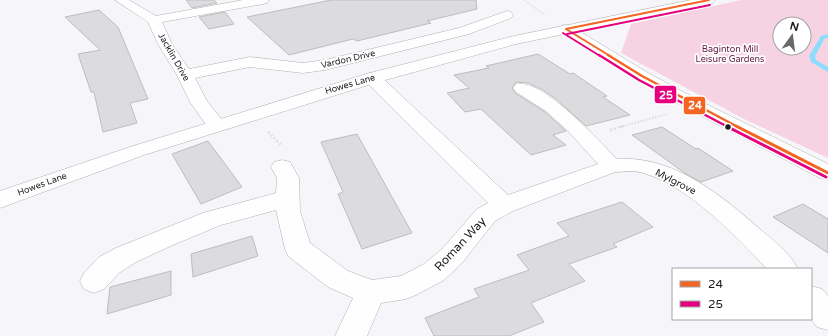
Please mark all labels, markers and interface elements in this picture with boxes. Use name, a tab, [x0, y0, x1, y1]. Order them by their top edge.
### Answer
north arrow	[772, 16, 812, 56]
text: N	[788, 19, 800, 34]
street label: Jacklin Drive	[155, 31, 192, 83]
park label: Baginton Mill Leisure Gardens	[696, 44, 764, 65]
street label: Vardon Drive	[320, 48, 376, 71]
street label: Howes Lane	[324, 72, 377, 97]
line badge: 25	[654, 85, 677, 104]
text: 25	[659, 89, 673, 102]
line badge: 24	[683, 96, 706, 115]
text: 24	[688, 99, 702, 112]
unlabelled marker	[723, 122, 733, 132]
street label: Mylgrove	[653, 166, 698, 197]
street label: Howes Lane	[16, 170, 68, 198]
street label: Roman Way	[431, 214, 489, 274]
legend	[672, 268, 812, 320]
text: 24	[708, 277, 724, 291]
text: 25	[708, 297, 723, 311]

